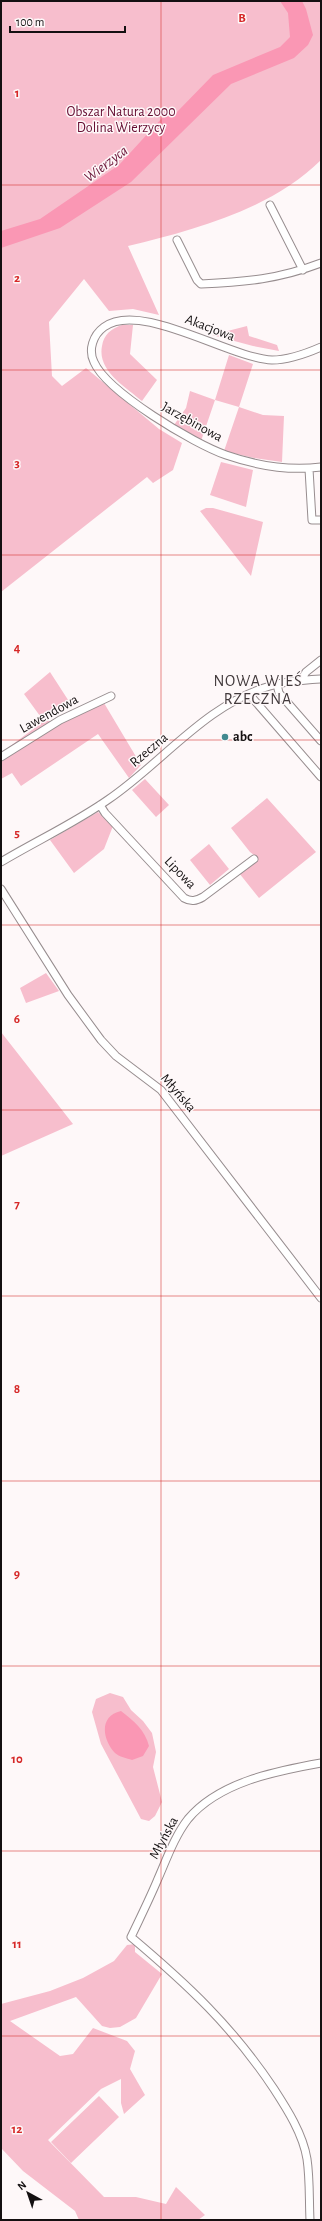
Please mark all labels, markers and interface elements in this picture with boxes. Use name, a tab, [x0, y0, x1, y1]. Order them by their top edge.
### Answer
scale bar	[10, 8, 125, 34]
text: B	[238, 12, 246, 25]
text: 100 m	[16, 16, 44, 28]
text: 1	[15, 87, 19, 100]
park label: Obszar Natura 2000 Dolina Wierzycy	[66, 105, 176, 135]
water label: Wierzyca	[81, 143, 131, 185]
text: 2	[14, 272, 20, 285]
street label: Akacjowa	[183, 312, 237, 344]
street label: Jarzębinowa	[159, 400, 225, 445]
text: 3	[14, 457, 20, 470]
text: 4	[14, 642, 21, 655]
district label: NOWA WIEŚ RZECZNA	[213, 670, 303, 707]
street label: Lawendowa	[17, 692, 81, 736]
street label: Rzeczna	[127, 730, 171, 770]
place label: abc	[233, 730, 253, 744]
marker: abc	[220, 732, 230, 742]
text: 5	[14, 827, 20, 840]
street label: Lipowa	[162, 854, 199, 892]
text: 6	[14, 1013, 20, 1026]
street label: Młyńska	[158, 1071, 199, 1115]
text: 7	[14, 1198, 20, 1211]
text: 8	[14, 1383, 20, 1396]
text: 9	[14, 1568, 20, 1581]
text: 10	[11, 1753, 23, 1766]
street label: Młyńska	[147, 1814, 181, 1861]
text: 11	[12, 1938, 22, 1951]
text: 12	[12, 2123, 22, 2136]
north arrow	[8, 2173, 48, 2213]
text: N	[15, 2179, 28, 2192]

